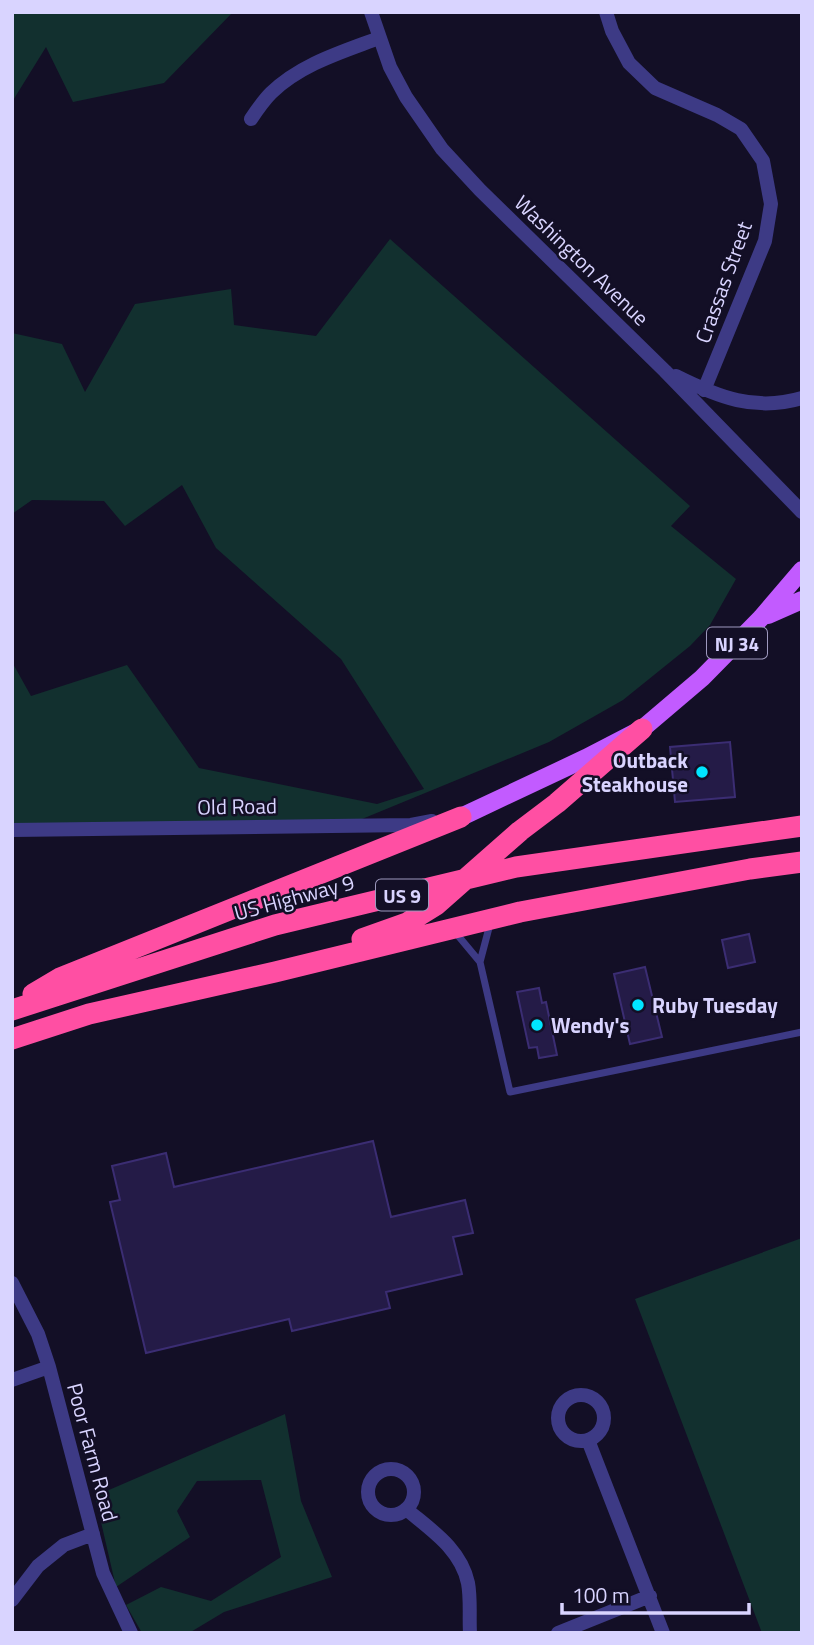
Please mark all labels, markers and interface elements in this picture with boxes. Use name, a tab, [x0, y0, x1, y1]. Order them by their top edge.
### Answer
street label: Washington Avenue	[507, 187, 657, 333]
street label: Crassas Street	[686, 216, 760, 347]
road number: NJ 34	[707, 628, 767, 658]
place label: Outback Steakhouse	[582, 744, 688, 800]
marker: Outback Steakhouse	[694, 764, 710, 780]
street label: Old Road	[197, 789, 277, 823]
street label: US Highway 9	[230, 866, 358, 928]
road number: US 9	[376, 880, 428, 911]
place label: Ruby Tuesday	[652, 989, 778, 1021]
marker: Ruby Tuesday	[630, 997, 646, 1013]
place label: Wendy's	[551, 1009, 630, 1041]
marker: Wendy's	[529, 1017, 545, 1033]
street label: Poor Farm Road	[59, 1379, 127, 1525]
scale bar	[562, 1572, 749, 1616]
text: 100 m	[572, 1579, 629, 1611]

